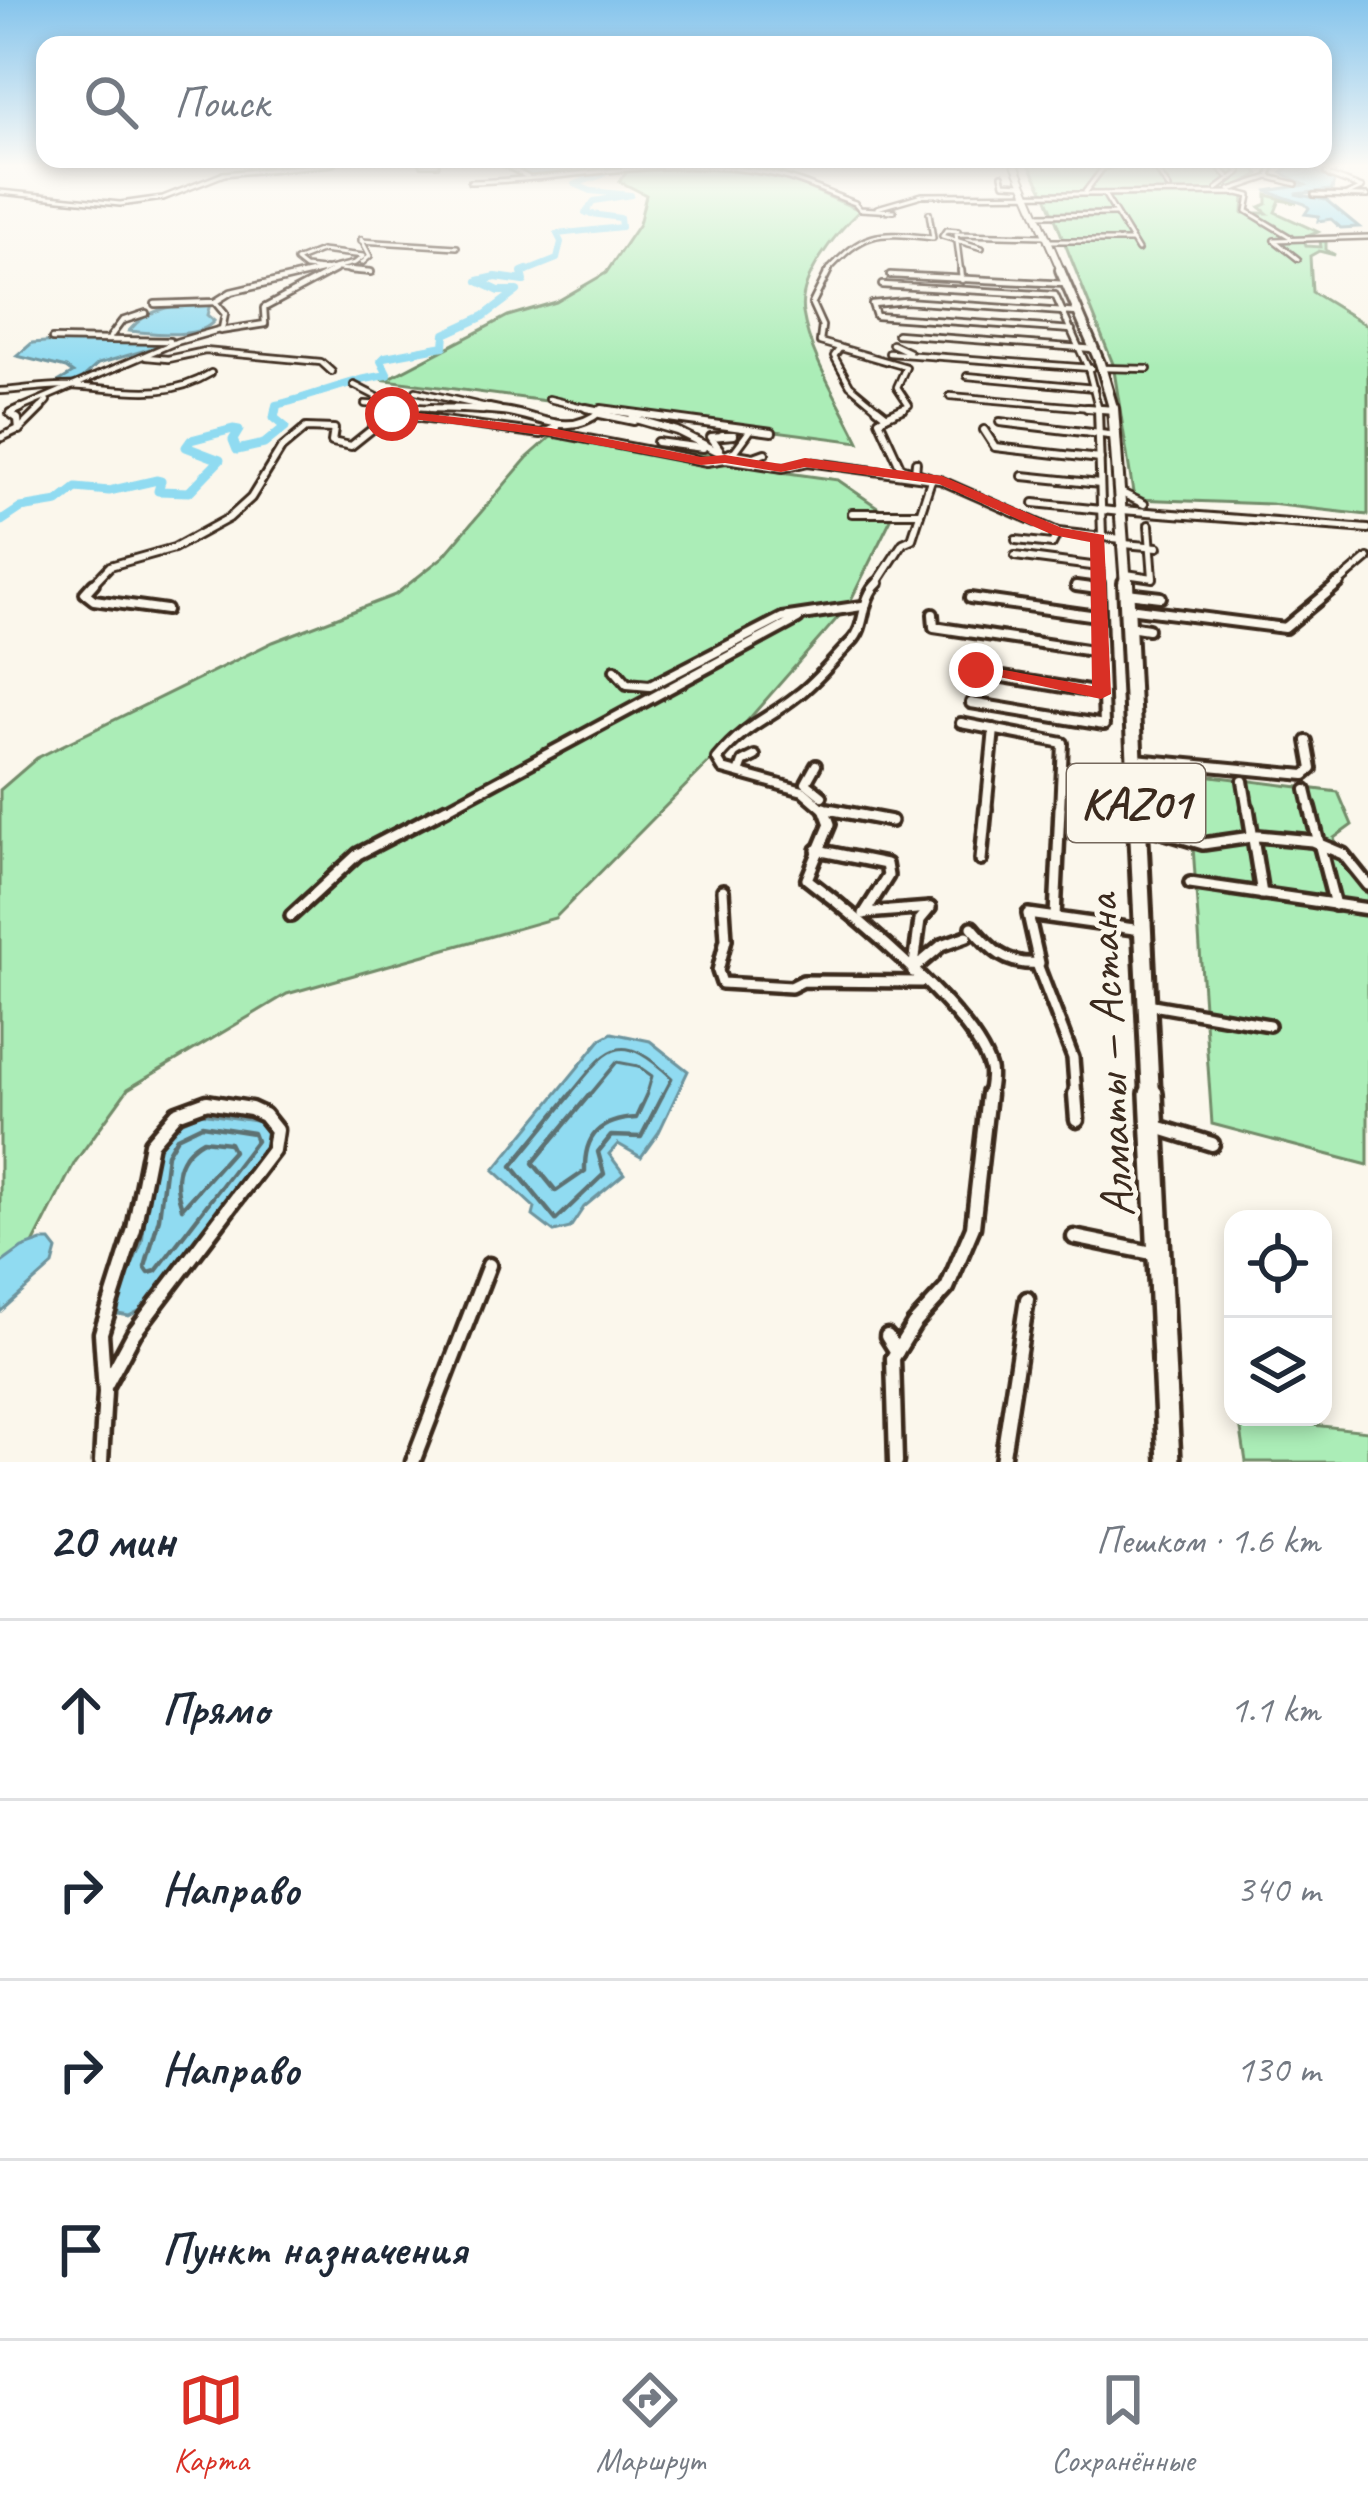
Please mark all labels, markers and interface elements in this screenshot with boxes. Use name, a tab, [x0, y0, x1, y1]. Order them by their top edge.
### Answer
search box	[36, 36, 1332, 168]
icon: search	[78, 69, 144, 135]
text: Поиск	[174, 74, 269, 131]
route start	[365, 387, 419, 441]
route end	[949, 643, 1003, 697]
road number: KАZ01	[1067, 764, 1205, 842]
street label: Алматы — Астана	[1070, 890, 1147, 1219]
map controls	[1224, 1210, 1332, 1426]
button: locate	[1224, 1210, 1332, 1318]
button: layers	[1224, 1318, 1332, 1426]
text: 20 мин	[48, 1508, 175, 1572]
text: Пешком · 1.6 km	[1096, 1516, 1320, 1565]
icon: ahead	[48, 1677, 114, 1743]
text: Прямо	[162, 1681, 269, 1738]
text: 1.1 km	[1230, 1685, 1320, 1734]
icon: right	[48, 1857, 114, 1923]
text: Направо	[162, 1861, 300, 1918]
text: 340 m	[1236, 1865, 1320, 1914]
icon: right	[48, 2037, 114, 2103]
text: Направо	[162, 2041, 300, 2098]
text: 130 m	[1236, 2045, 1320, 2094]
icon: arrive	[48, 2217, 114, 2283]
text: Пункт назначения	[162, 2221, 467, 2278]
tab: Карта	[173, 2367, 249, 2481]
tab: Маршрут	[596, 2367, 705, 2481]
tab: Сохранённые	[1051, 2367, 1195, 2481]

